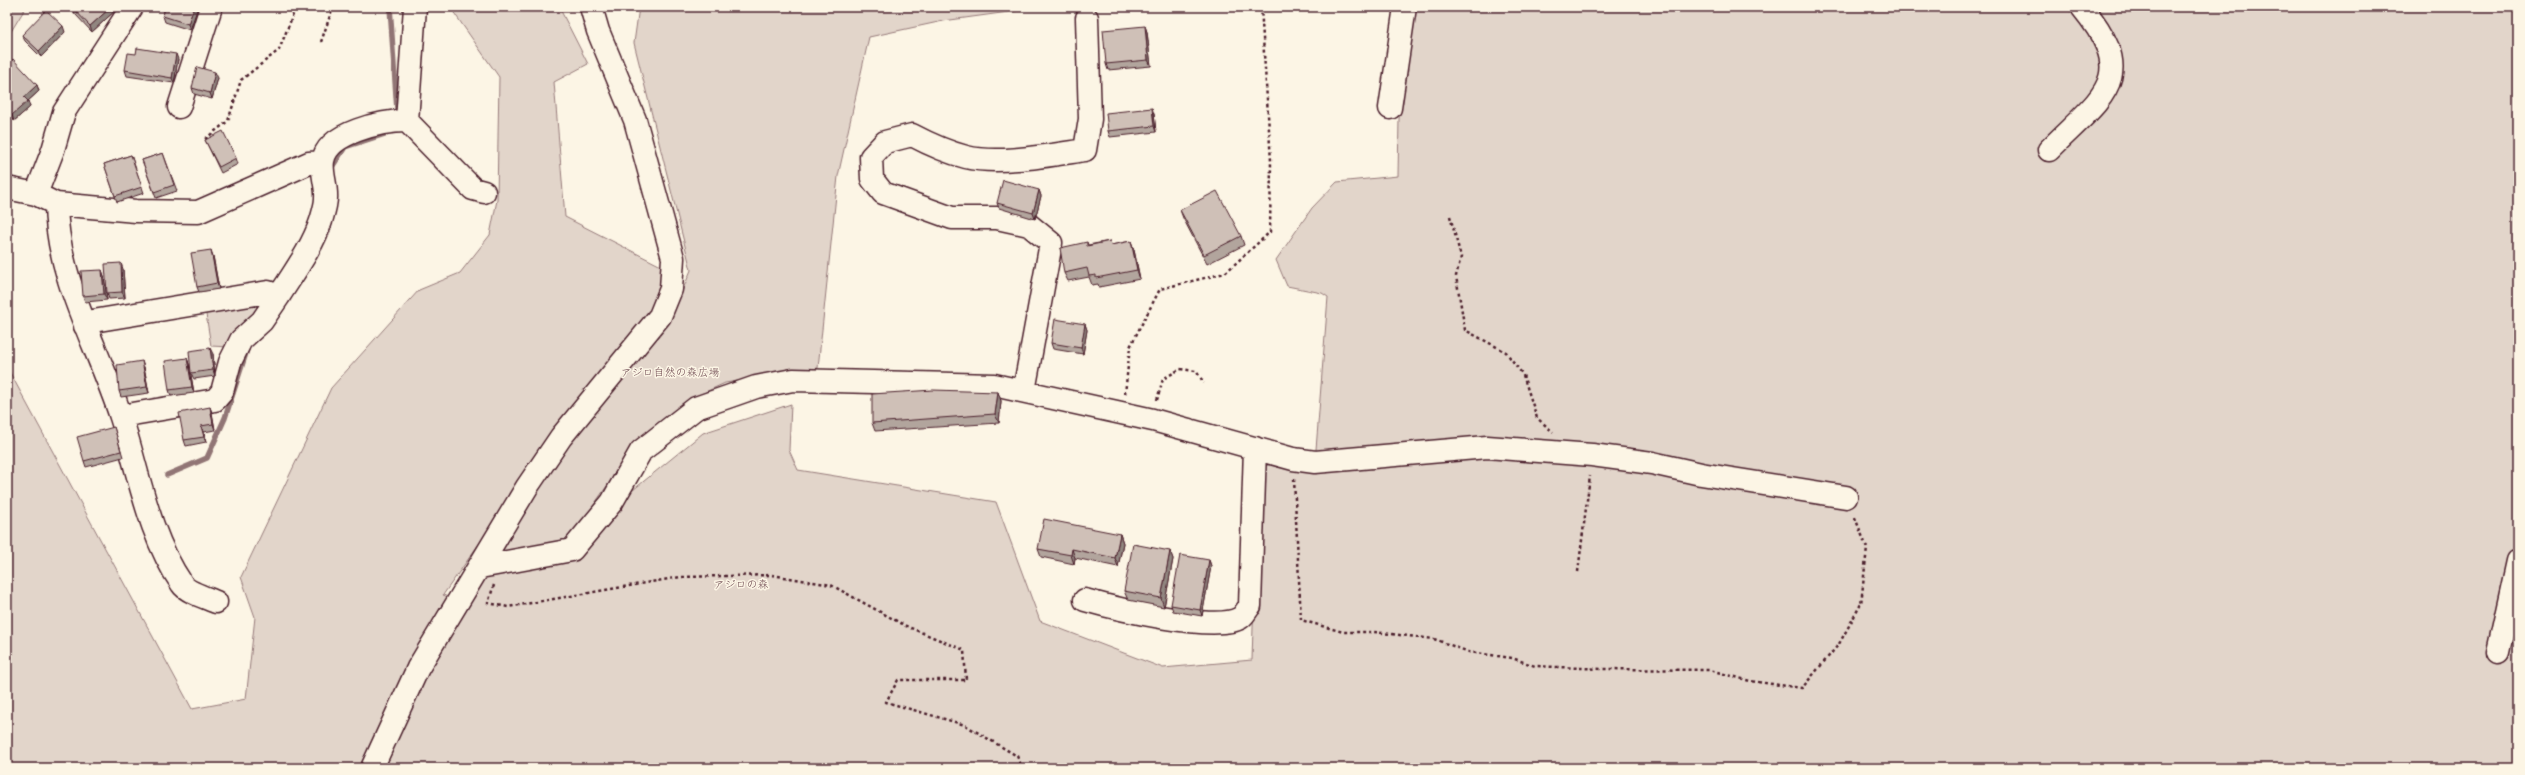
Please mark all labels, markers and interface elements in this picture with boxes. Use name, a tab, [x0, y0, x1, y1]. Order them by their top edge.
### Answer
park label: アジロ自然の森広場	[621, 366, 720, 379]
park label: アジロの森	[714, 578, 769, 591]

